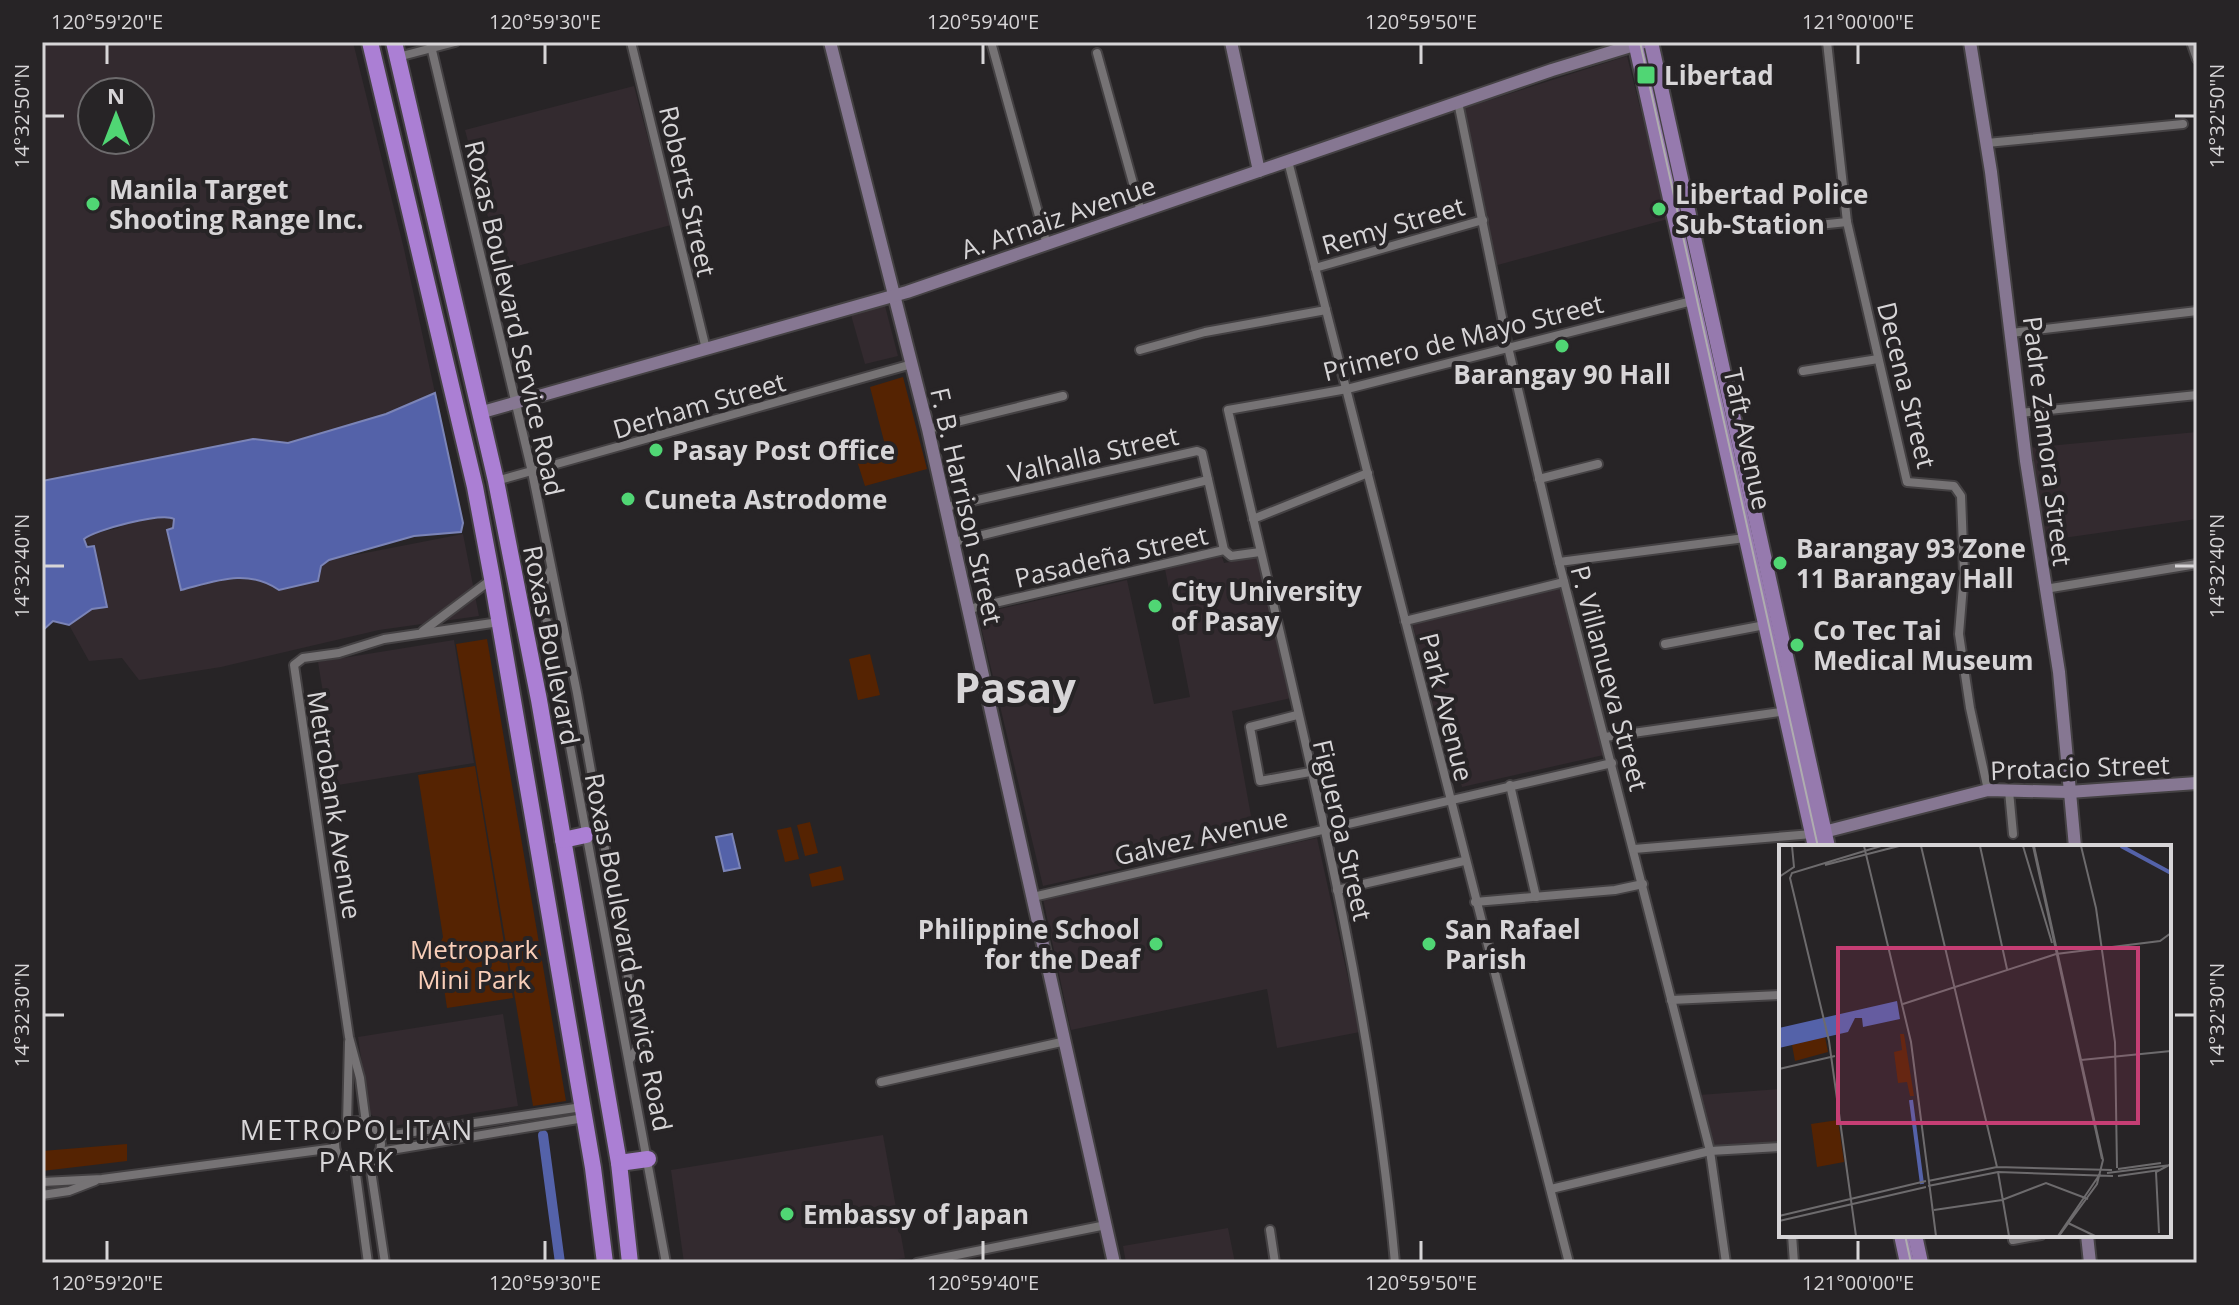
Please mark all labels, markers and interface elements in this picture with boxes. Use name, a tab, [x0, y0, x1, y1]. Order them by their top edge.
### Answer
text: 120°59'20"E	[51, 8, 163, 35]
text: 120°59'30"E	[489, 8, 601, 35]
text: 120°59'40"E	[927, 8, 1039, 35]
text: 120°59'50"E	[1365, 8, 1477, 35]
text: 121°00'00"E	[1802, 8, 1914, 35]
place label: Libertad	[1664, 57, 1774, 93]
text: 14°32'50"N	[8, 64, 35, 168]
marker: Libertad	[1635, 64, 1657, 86]
text: 14°32'50"N	[2203, 64, 2230, 168]
north arrow	[76, 76, 156, 156]
text: N	[107, 80, 125, 110]
street label: Roberts Street	[651, 102, 725, 280]
street label: Roxas Boulevard Service Road	[457, 137, 573, 499]
street label: A. Arnaiz Avenue	[956, 167, 1160, 267]
place label: Manila Target Shooting Range Inc.	[109, 171, 364, 237]
place label: Libertad Police Sub-Station	[1675, 176, 1868, 242]
street label: Remy Street	[1317, 187, 1469, 263]
marker: Manila Target Shooting Range Inc.	[84, 195, 102, 213]
marker: Libertad Police Sub-Station	[1650, 200, 1668, 218]
street label: Primero de Mayo Street	[1319, 285, 1607, 389]
street label: Decena Street	[1869, 298, 1945, 472]
street label: Padre Zamora Street	[2015, 314, 2081, 568]
marker: Barangay 90 Hall	[1553, 337, 1571, 355]
place label: Barangay 90 Hall	[1453, 356, 1671, 392]
street label: Derham Street	[609, 363, 789, 447]
street label: Taft Avenue	[1715, 365, 1781, 513]
street label: F. B. Harrison Street	[922, 384, 1012, 628]
street label: Valhalla Street	[1004, 417, 1182, 491]
place label: Pasay Post Office	[672, 432, 895, 468]
marker: Pasay Post Office	[647, 441, 665, 459]
place label: Cuneta Astrodome	[644, 481, 887, 517]
marker: Cuneta Astrodome	[619, 490, 637, 508]
text: 14°32'40"N	[8, 514, 35, 618]
text: 14°32'40"N	[2203, 514, 2230, 618]
street label: Pasadeña Street	[1011, 516, 1211, 596]
place label: Barangay 93 Zone 11 Barangay Hall	[1796, 530, 2026, 596]
street label: Roxas Boulevard	[515, 542, 589, 748]
marker: Barangay 93 Zone 11 Barangay Hall	[1771, 554, 1789, 572]
street label: P. Villanueva Street	[1563, 561, 1657, 795]
place label: City University of Pasay	[1171, 573, 1362, 639]
marker: City University of Pasay	[1146, 597, 1164, 615]
place label: Co Tec Tai Medical Museum	[1813, 612, 2034, 678]
street label: Park Avenue	[1411, 629, 1483, 785]
marker: Co Tec Tai Medical Museum	[1788, 636, 1806, 654]
district label: Pasay	[954, 658, 1076, 715]
street label: Metrobank Avenue	[299, 688, 371, 922]
street label: Figueroa Street	[1305, 736, 1381, 924]
street label: Protacio Street	[1990, 746, 2170, 788]
street label: Roxas Boulevard Service Road	[577, 770, 681, 1134]
street label: Galvez Avenue	[1111, 799, 1291, 873]
inset map	[1779, 845, 2171, 1237]
place label: Philippine School for the Deaf	[918, 911, 1142, 977]
place label: San Rafael Parish	[1445, 911, 1581, 977]
park label: Metropark Mini Park	[410, 931, 538, 997]
marker: Philippine School for the Deaf	[1147, 935, 1165, 953]
marker: San Rafael Parish	[1420, 935, 1438, 953]
text: 14°32'30"N	[8, 963, 35, 1067]
text: 14°32'30"N	[2203, 963, 2230, 1067]
district label: METROPOLITAN PARK	[240, 1110, 474, 1180]
place label: Embassy of Japan	[803, 1196, 1029, 1232]
marker: Embassy of Japan	[778, 1205, 796, 1223]
text: 120°59'20"E	[51, 1269, 163, 1296]
text: 120°59'30"E	[489, 1269, 601, 1296]
text: 120°59'40"E	[927, 1269, 1039, 1296]
text: 120°59'50"E	[1365, 1269, 1477, 1296]
text: 121°00'00"E	[1802, 1269, 1914, 1296]

